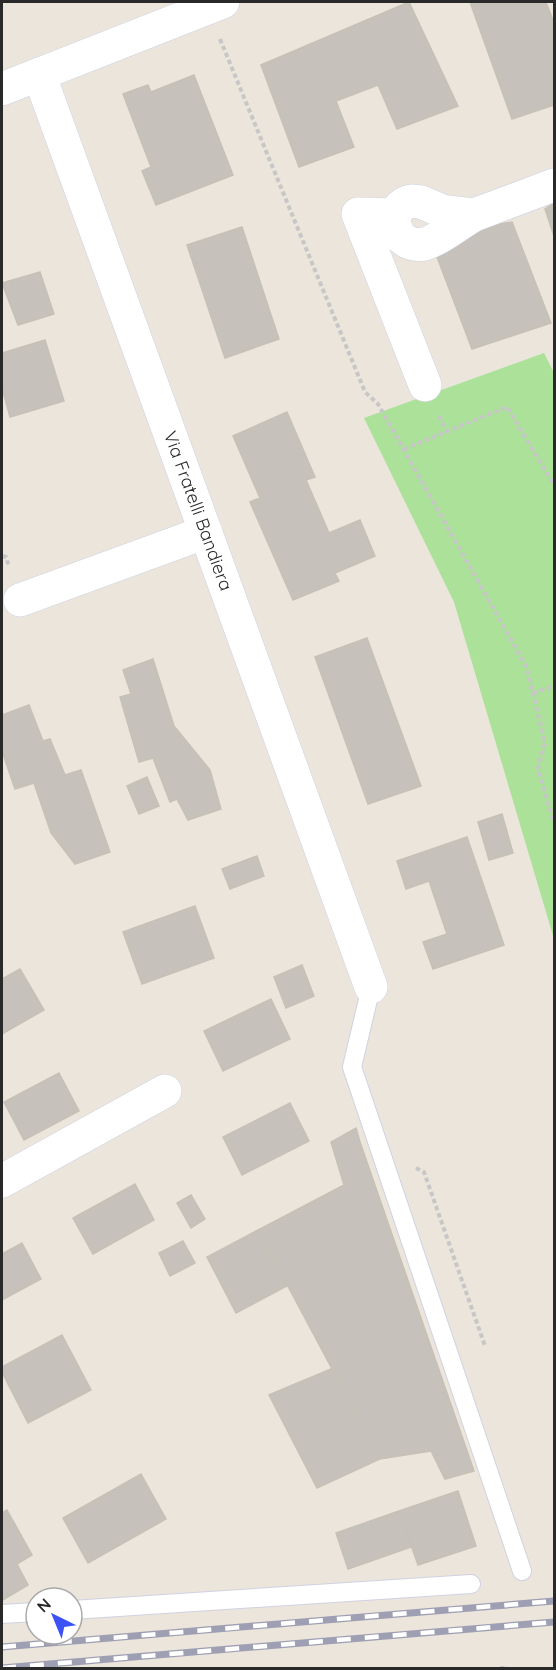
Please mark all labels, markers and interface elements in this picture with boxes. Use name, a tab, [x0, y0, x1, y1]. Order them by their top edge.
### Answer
street label: Via Fratelli Bandiera	[159, 428, 238, 594]
north arrow	[24, 1586, 84, 1646]
text: N	[33, 1594, 55, 1616]

